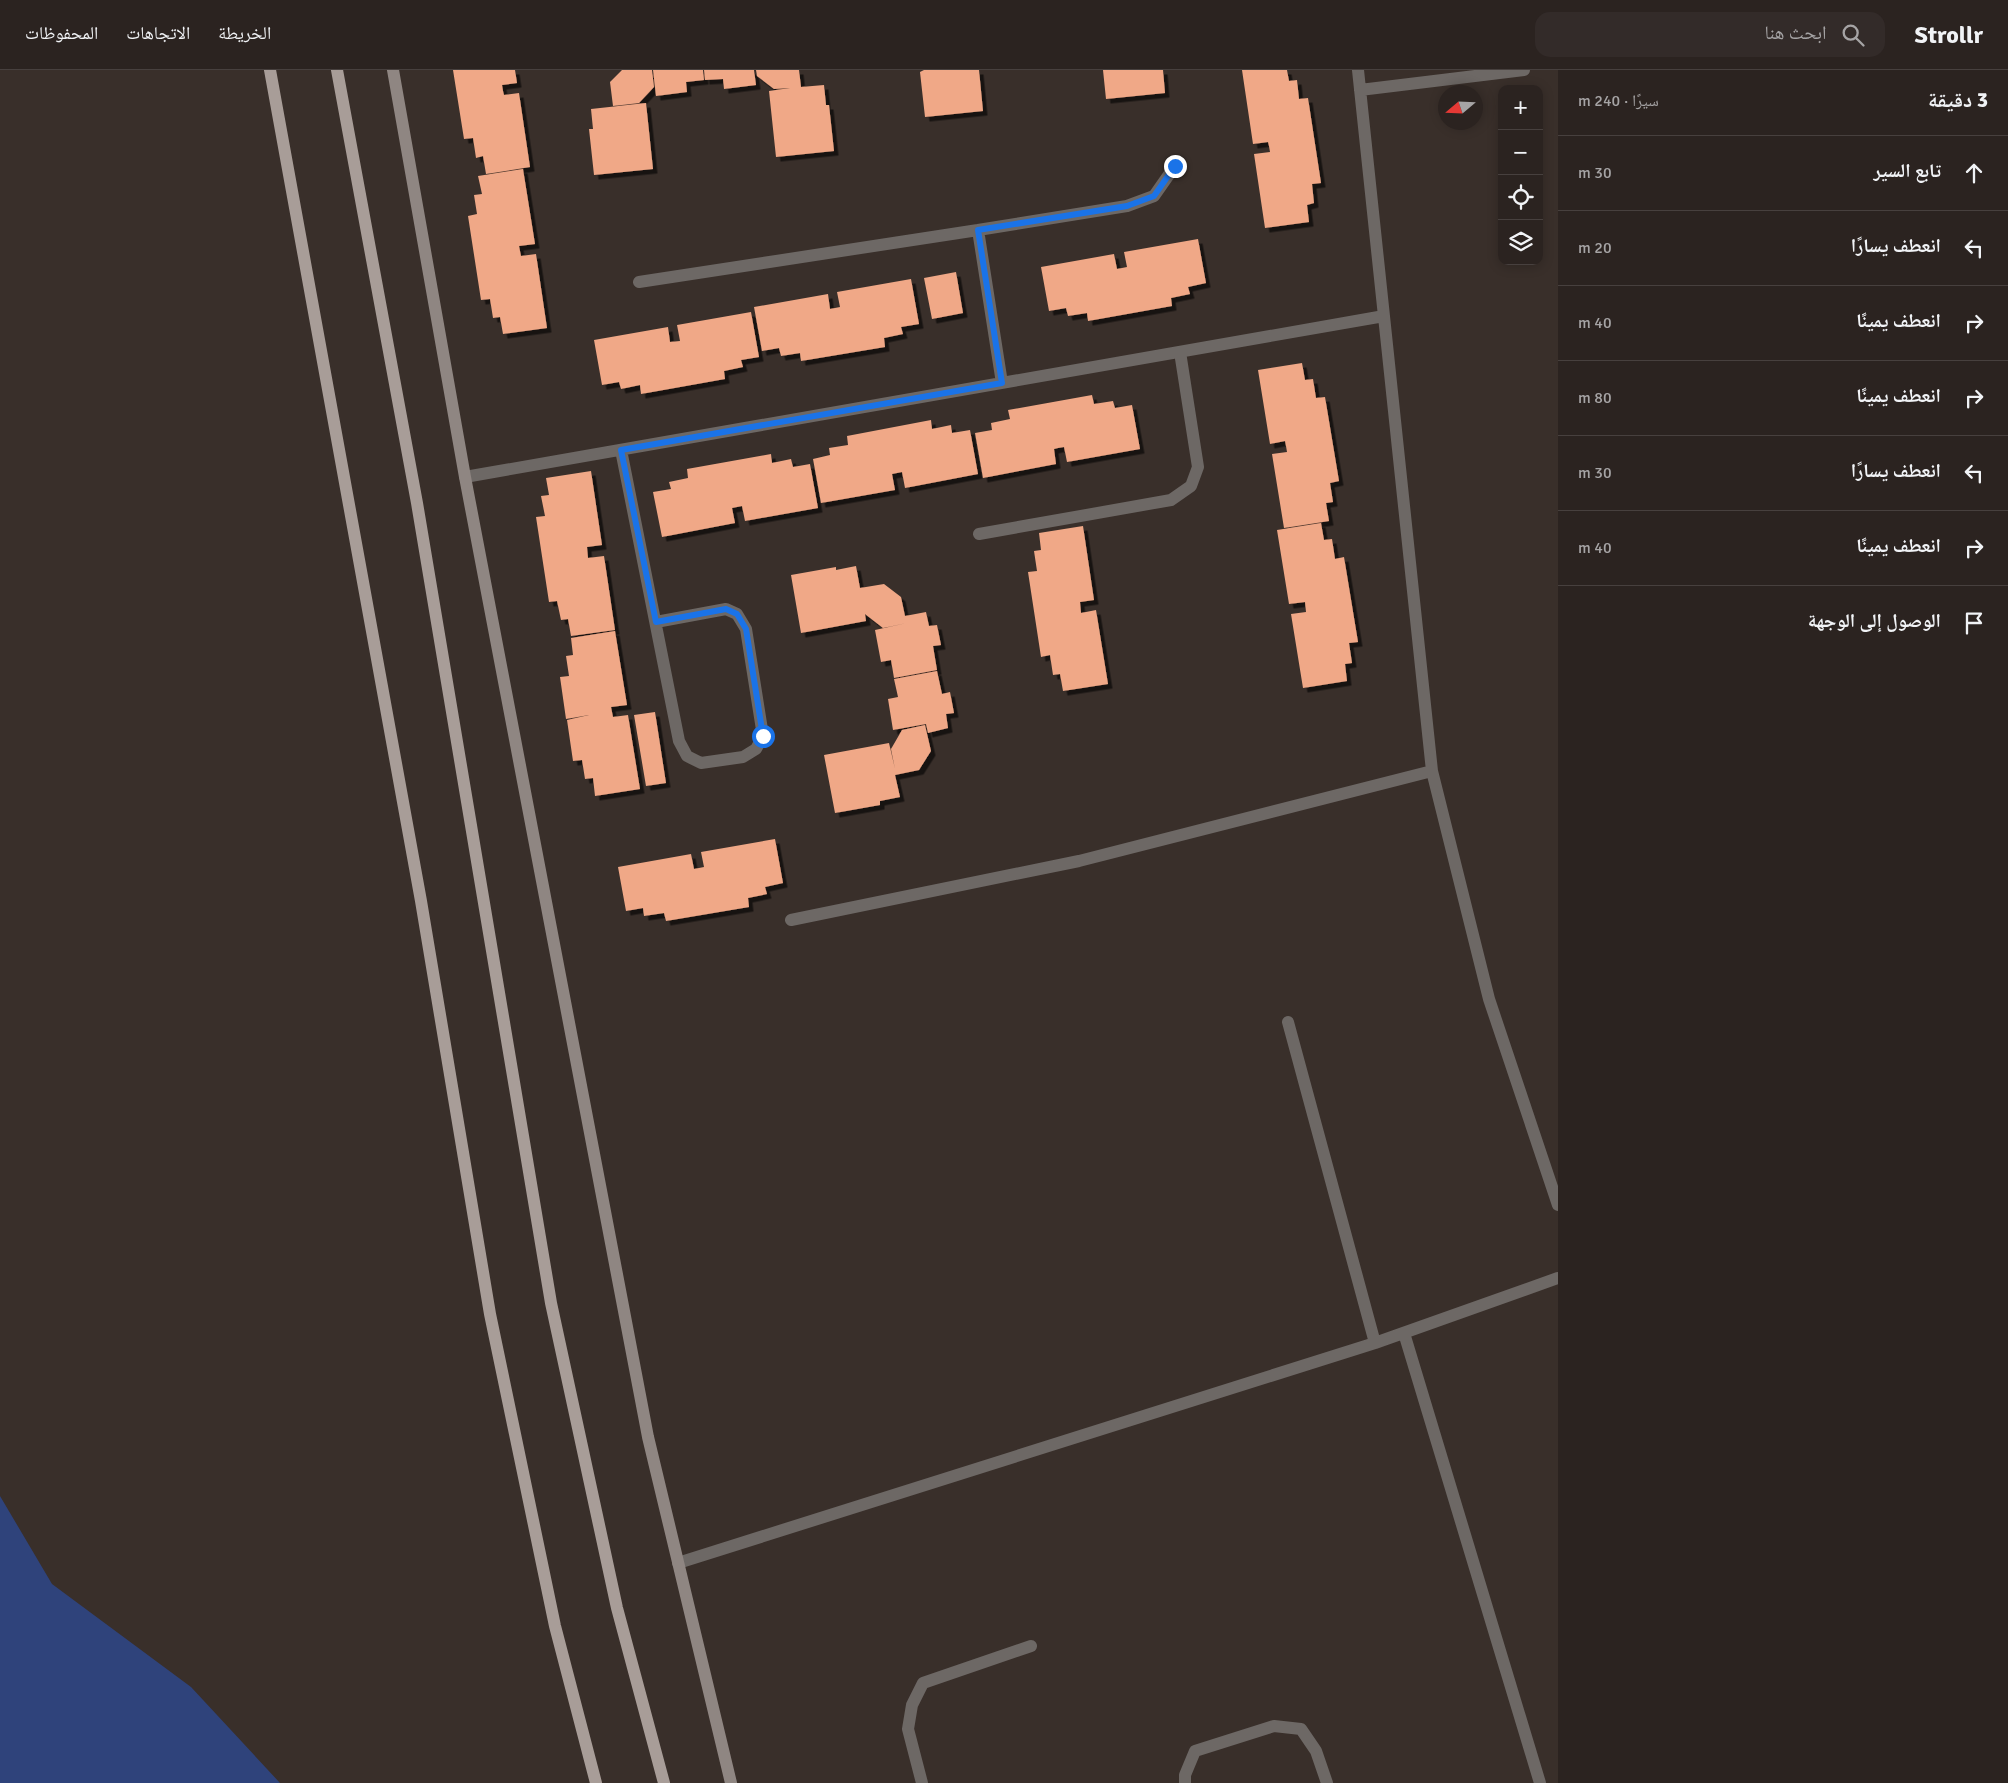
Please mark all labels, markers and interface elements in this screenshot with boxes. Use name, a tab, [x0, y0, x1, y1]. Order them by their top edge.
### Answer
search box	[1535, 12, 1885, 57]
text: Strollr	[1915, 20, 1983, 50]
text: ابحث هنا	[1764, 21, 1827, 45]
icon: search	[1839, 21, 1867, 49]
text: المحفوظات	[25, 22, 98, 44]
text: الاتجاهات	[126, 22, 190, 44]
text: الخريطة	[218, 22, 271, 44]
north arrow	[1438, 85, 1483, 130]
map controls	[1498, 85, 1543, 265]
button: +	[1498, 85, 1543, 130]
text: 3 دقيقة	[1928, 87, 1988, 113]
text: سيرًا · 240 m	[1578, 91, 1659, 111]
button: −	[1498, 130, 1543, 175]
route end	[1164, 155, 1187, 178]
text: تابع السير	[1873, 159, 1941, 183]
icon: ahead	[1960, 159, 1988, 187]
text: 30 m	[1578, 163, 1612, 183]
button: locate	[1498, 175, 1543, 220]
button: layers	[1498, 220, 1543, 265]
text: انعطف يسارًا	[1851, 234, 1941, 258]
icon: left	[1960, 234, 1988, 262]
text: 20 m	[1578, 238, 1612, 258]
text: انعطف يمينًا	[1856, 309, 1941, 333]
icon: right	[1960, 309, 1988, 337]
text: 40 m	[1578, 313, 1612, 333]
text: انعطف يمينًا	[1856, 384, 1941, 408]
icon: right	[1960, 384, 1988, 412]
text: 80 m	[1578, 388, 1612, 408]
text: انعطف يسارًا	[1851, 459, 1941, 483]
icon: left	[1960, 459, 1988, 487]
text: 30 m	[1578, 463, 1612, 483]
text: انعطف يمينًا	[1856, 534, 1941, 558]
icon: right	[1960, 534, 1988, 562]
text: 40 m	[1578, 538, 1612, 558]
text: الوصول إلى الوجهة	[1808, 609, 1941, 633]
icon: arrive	[1960, 609, 1988, 637]
route start	[752, 725, 775, 748]

